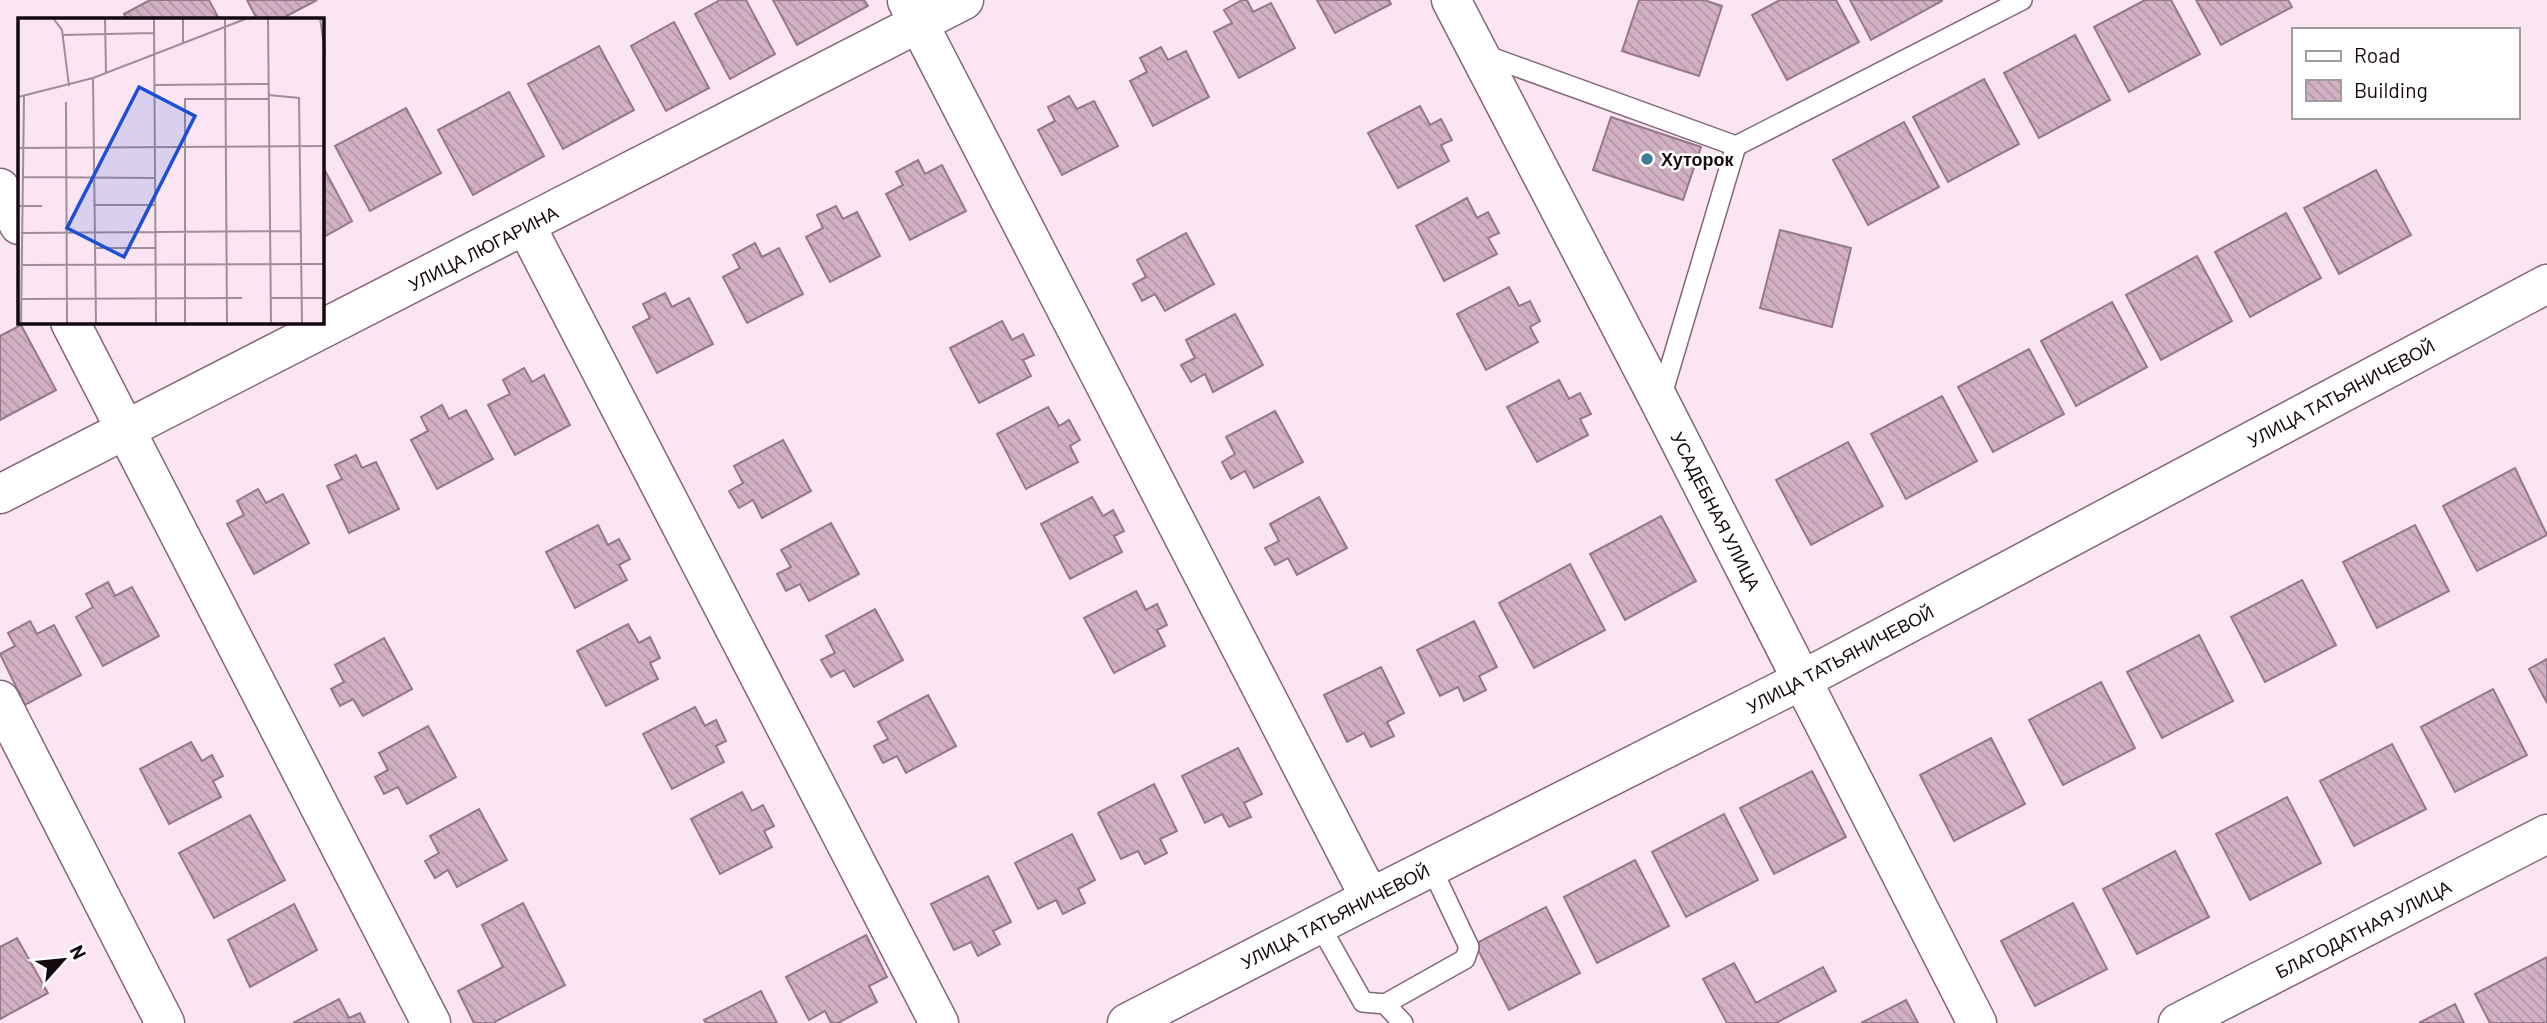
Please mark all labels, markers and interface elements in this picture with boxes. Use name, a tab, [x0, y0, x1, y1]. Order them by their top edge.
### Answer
inset map	[18, 18, 324, 324]
legend	[2292, 28, 2519, 119]
text: Road	[2354, 42, 2400, 67]
text: Building	[2354, 77, 2428, 102]
place label: Хуторок	[1661, 148, 1735, 170]
marker: Хуторок	[1639, 151, 1655, 167]
street label: УЛИЦА ЛЮГАРИНА	[404, 201, 562, 295]
street label: УЛИЦА ТАТЬЯНИЧЕВОЙ	[2244, 334, 2438, 452]
street label: УСАДЕБНАЯ УЛИЦА	[1666, 428, 1766, 594]
street label: УЛИЦА ТАТЬЯНИЧЕВОЙ	[1743, 600, 1937, 718]
street label: УЛИЦА ТАТЬЯНИЧЕВОЙ	[1237, 859, 1433, 973]
street label: БЛАГОДАТНАЯ УЛИЦА	[2271, 875, 2455, 983]
north arrow	[28, 925, 98, 995]
text: N	[65, 941, 92, 963]

